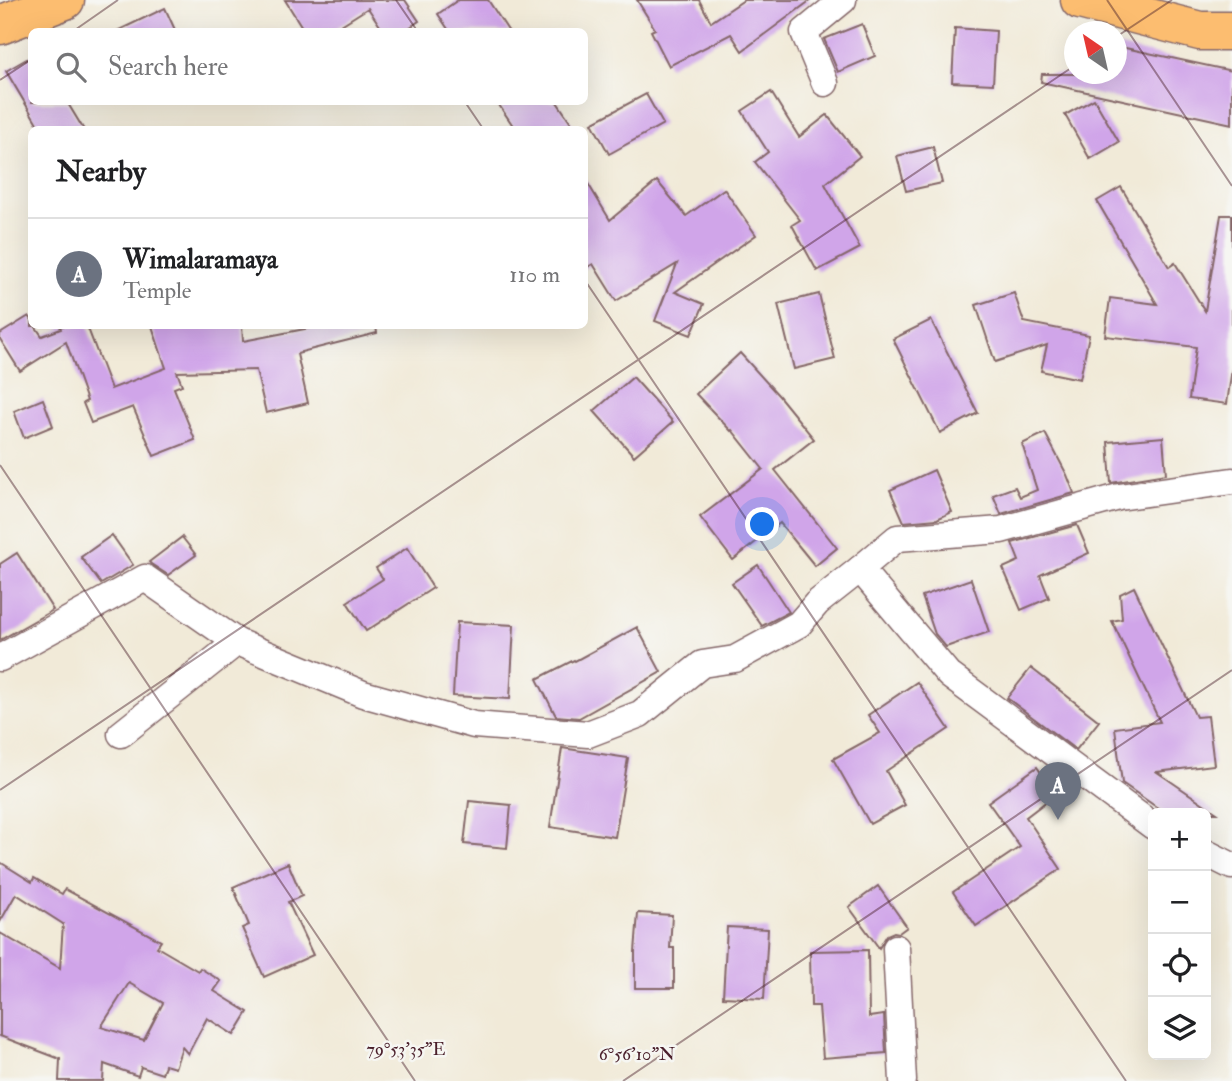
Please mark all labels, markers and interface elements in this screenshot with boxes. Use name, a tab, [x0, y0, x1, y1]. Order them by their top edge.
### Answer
north arrow	[1064, 21, 1127, 84]
search box	[28, 28, 588, 105]
icon: search	[52, 48, 90, 86]
text: Search here	[108, 51, 228, 83]
text: Nearby	[56, 153, 146, 190]
text: Wimalaramaya	[123, 244, 278, 276]
text: A	[72, 260, 86, 289]
text: 110 m	[509, 260, 560, 289]
text: Temple	[123, 276, 191, 305]
your location	[745, 507, 779, 541]
pin: A	[1035, 762, 1081, 820]
map controls	[1148, 808, 1211, 1060]
button: +	[1148, 808, 1211, 871]
button: −	[1148, 871, 1211, 934]
button: locate	[1148, 934, 1211, 997]
button: layers	[1148, 997, 1211, 1060]
text: 79°53'35"E	[367, 1038, 445, 1061]
text: 6°56'10"N	[599, 1043, 675, 1066]

